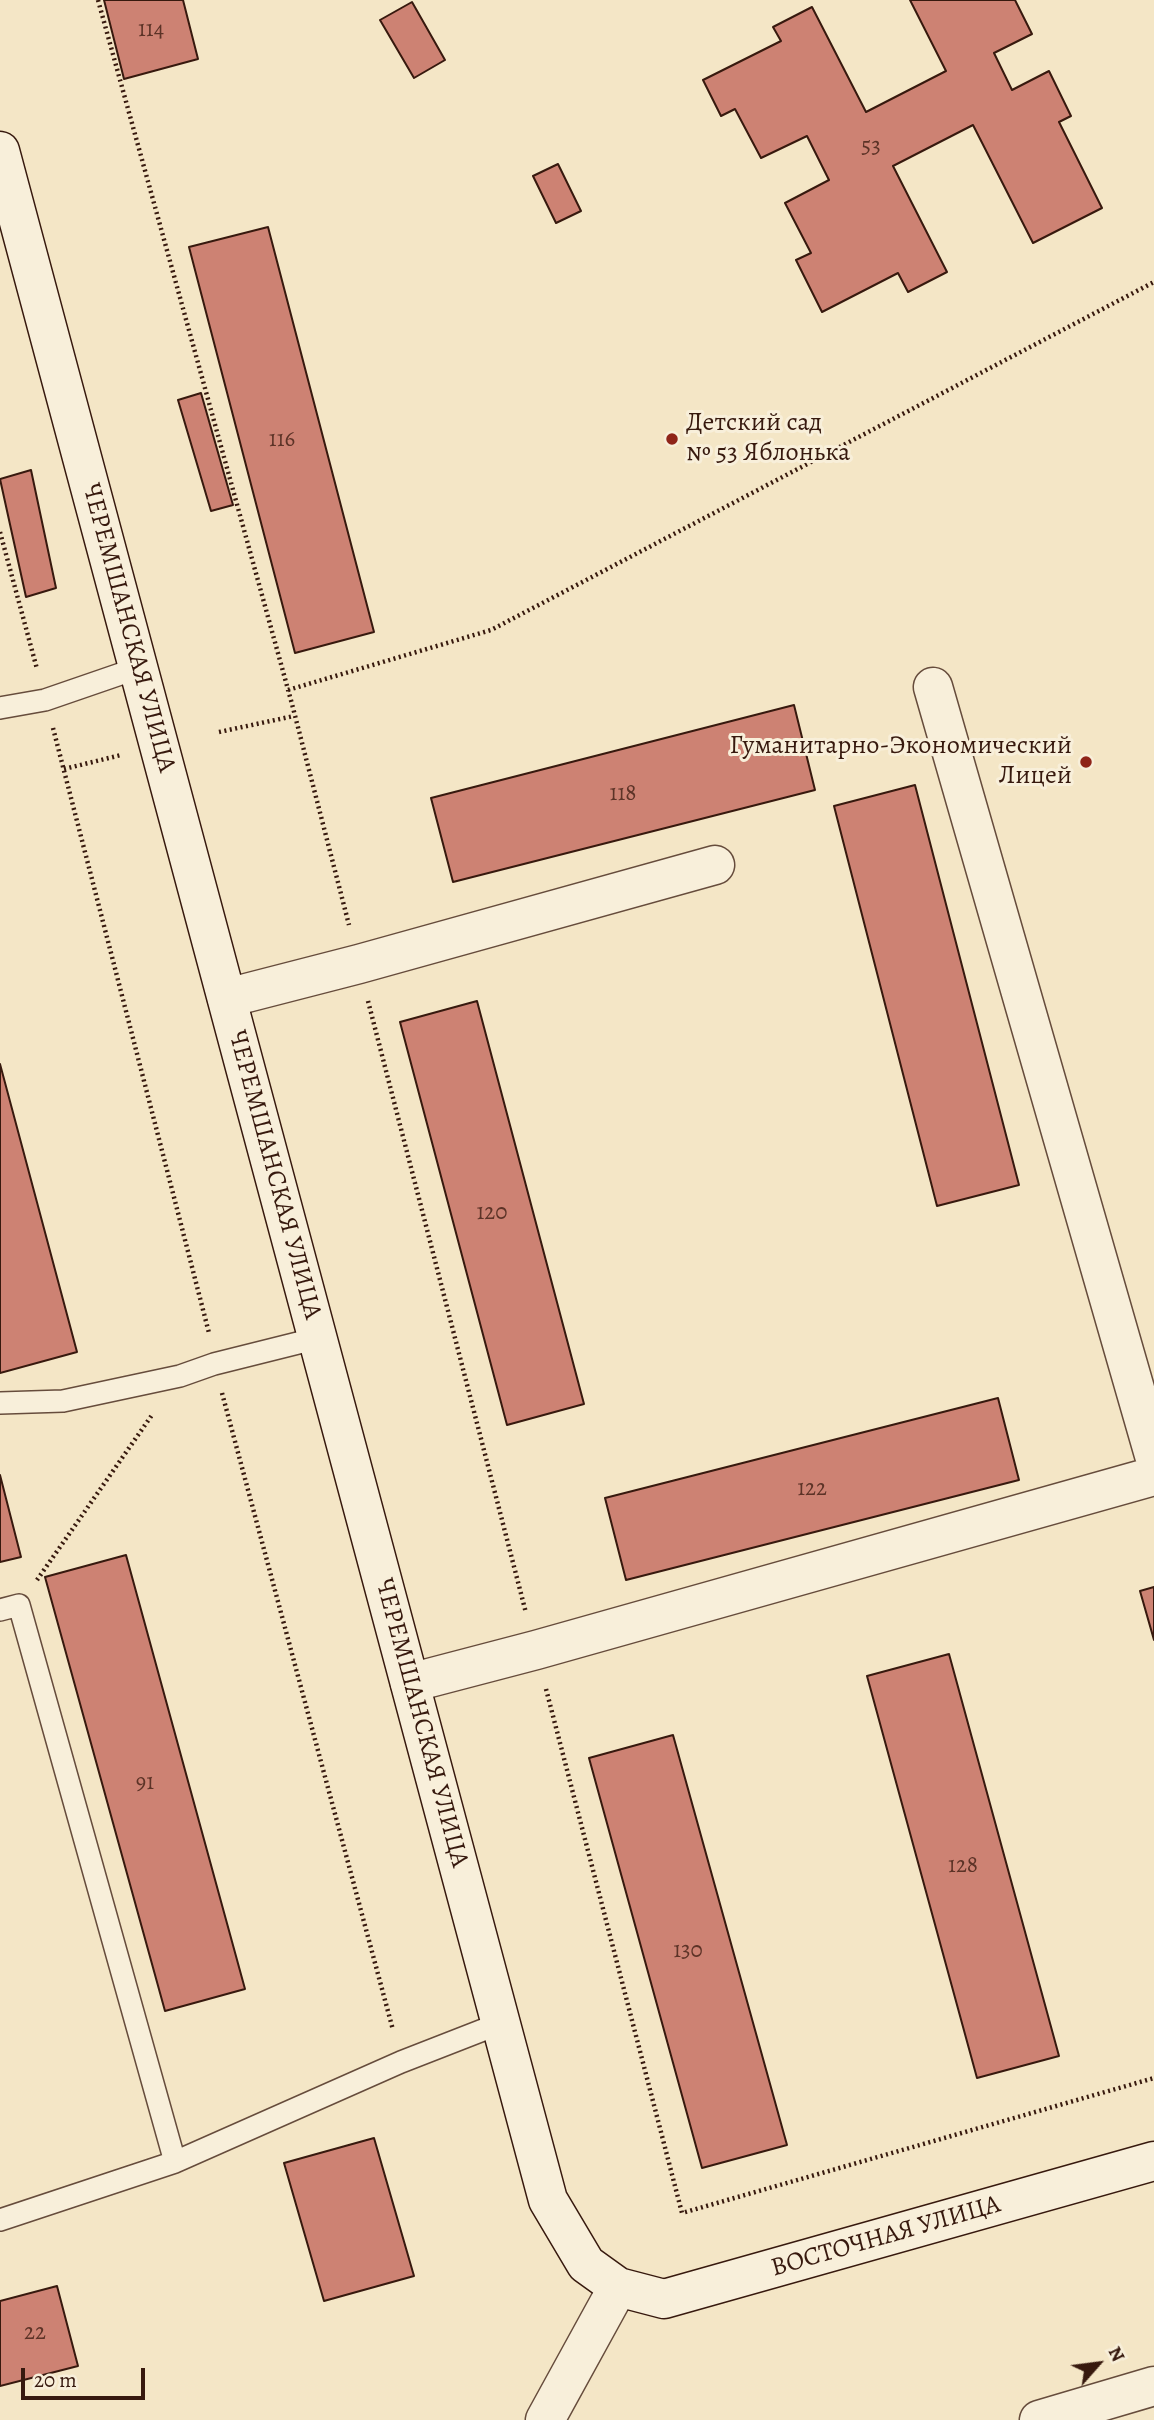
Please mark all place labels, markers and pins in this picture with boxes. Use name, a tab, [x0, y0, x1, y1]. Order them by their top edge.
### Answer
place label: Детский сад № 53 Яблонька	[686, 408, 850, 470]
marker: Детский сад № 53 Яблонька	[664, 431, 680, 447]
place label: Гуманитарно-Экономический Лицей	[730, 731, 1072, 792]
marker: Гуманитарно-Экономический Лицей	[1078, 754, 1094, 770]

